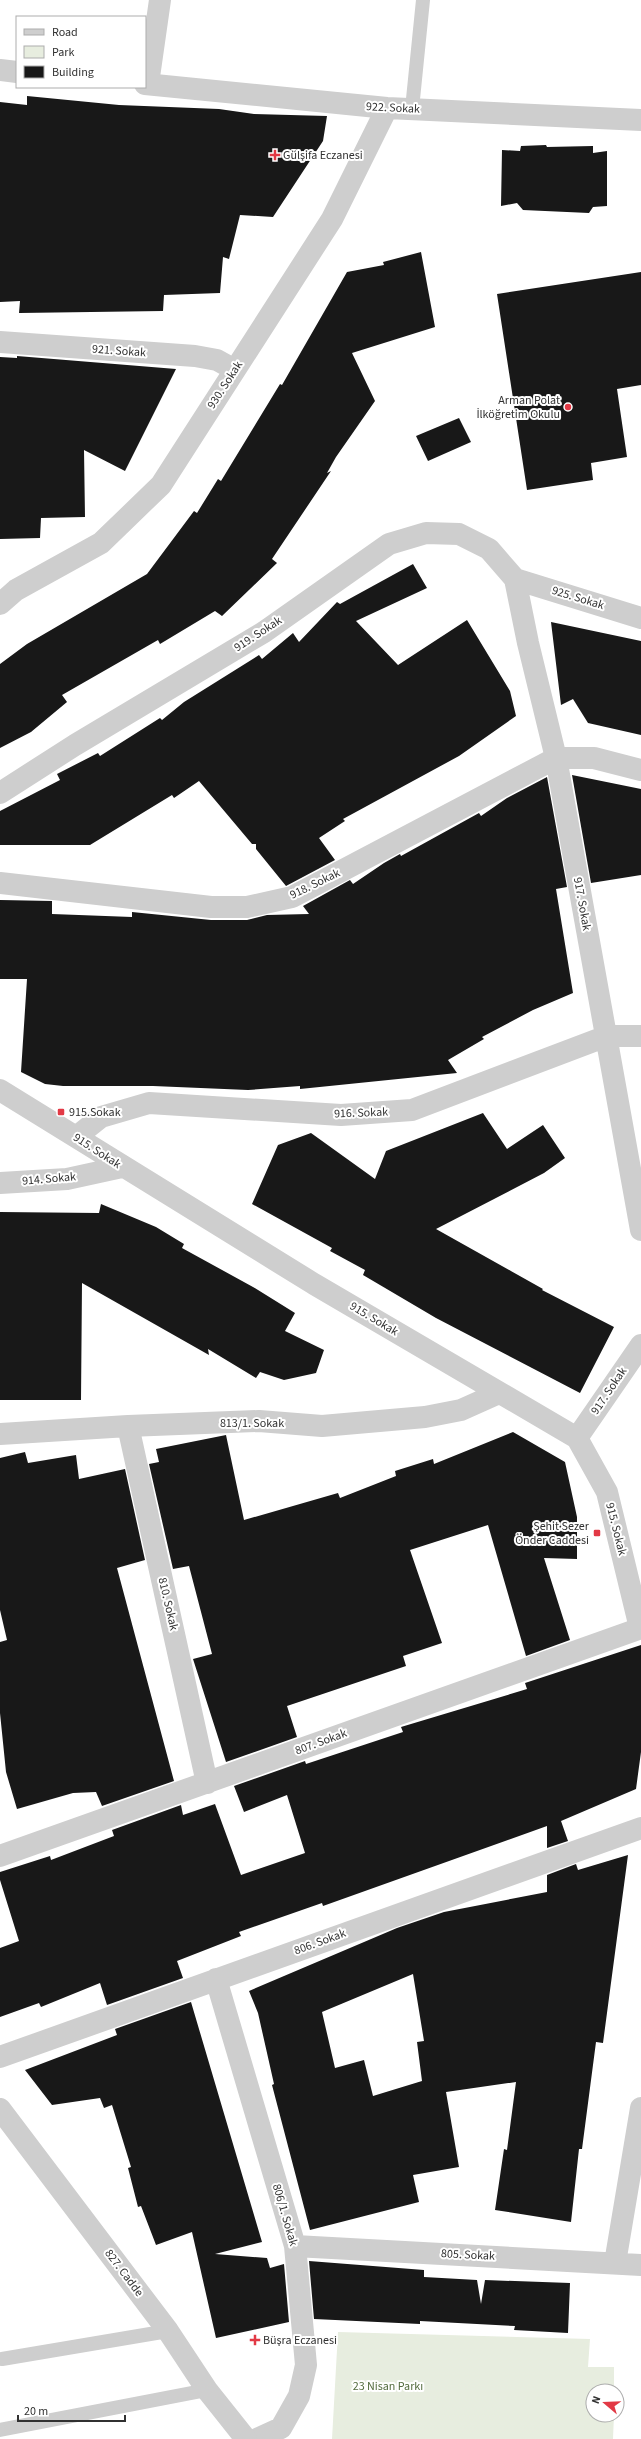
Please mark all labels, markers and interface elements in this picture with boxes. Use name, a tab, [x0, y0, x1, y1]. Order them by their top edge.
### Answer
legend	[16, 16, 146, 88]
text: Road	[52, 24, 78, 41]
text: Park	[52, 44, 74, 61]
text: Building	[52, 64, 94, 81]
street label: 922. Sokak	[366, 98, 420, 118]
place label: Gülşifa Eczanesi	[283, 147, 363, 164]
marker: Gülşifa Eczanesi	[270, 150, 280, 160]
street label: 921. Sokak	[91, 341, 147, 361]
street label: 930. Sokak	[203, 358, 247, 412]
place label: Arman Polat İlköğretim Okulu	[476, 392, 560, 423]
marker: Arman Polat İlköğretim Okulu	[563, 402, 573, 412]
street label: 925. Sokak	[550, 582, 606, 614]
street label: 919. Sokak	[231, 612, 285, 656]
street label: 918. Sokak	[287, 865, 343, 903]
street label: 917. Sokak	[569, 876, 595, 932]
place label: 915.Sokak	[69, 1104, 121, 1121]
street label: 916. Sokak	[334, 1104, 388, 1122]
marker: 915.Sokak	[56, 1107, 66, 1117]
street label: 915. Sokak	[70, 1129, 124, 1173]
street label: 914. Sokak	[21, 1168, 77, 1190]
street label: 915. Sokak	[346, 1298, 402, 1340]
street label: 917. Sokak	[587, 1364, 631, 1418]
street label: 813/1. Sokak	[220, 1415, 284, 1432]
street label: 915. Sokak	[601, 1501, 631, 1557]
place label: Şehit Sezer Önder Caddesi	[515, 1518, 590, 1549]
marker: Şehit Sezer Önder Caddesi	[592, 1528, 602, 1538]
street label: 810. Sokak	[154, 1576, 182, 1632]
street label: 807. Sokak	[293, 1725, 349, 1759]
street label: 806. Sokak	[292, 1925, 348, 1959]
street label: 806/1. Sokak	[268, 2182, 302, 2248]
street label: 805. Sokak	[441, 2245, 495, 2265]
street label: 827. Cadde	[101, 2246, 148, 2300]
place label: Büşra Eczanesi	[263, 2332, 337, 2349]
marker: Büşra Eczanesi	[250, 2335, 260, 2345]
park label: 23 Nisan Parkı	[353, 2378, 423, 2395]
north arrow	[585, 2383, 625, 2423]
text: N	[588, 2394, 604, 2406]
scale bar	[18, 2397, 125, 2423]
text: 20 m	[24, 2403, 48, 2420]

